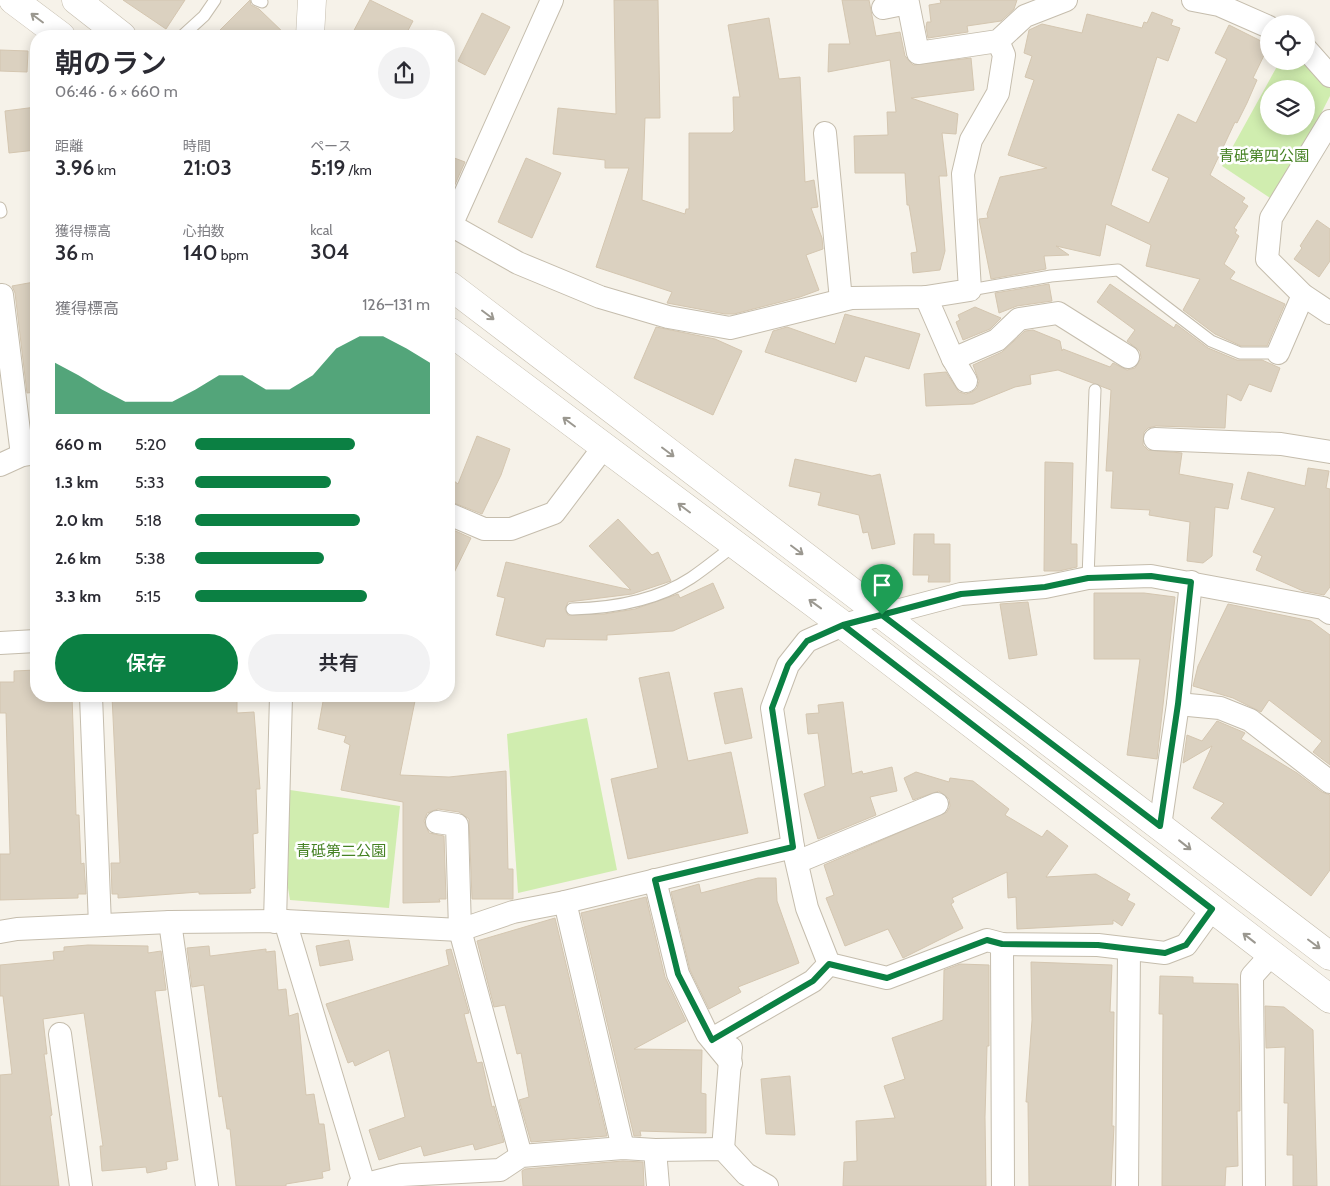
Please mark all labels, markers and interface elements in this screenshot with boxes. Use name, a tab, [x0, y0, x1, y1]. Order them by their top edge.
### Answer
one-way arrow	[30, 13, 44, 23]
map controls	[1260, 15, 1315, 135]
button: locate	[1260, 15, 1315, 70]
text: 朝のラン	[55, 46, 167, 80]
button: share	[378, 47, 430, 99]
button: layers	[1260, 80, 1315, 135]
text: 06:46 · 6 × 660 m	[55, 82, 178, 101]
text: 距離	[55, 137, 83, 155]
text: 時間	[183, 137, 211, 155]
text: ペース	[310, 137, 352, 155]
park label: 青砥第四公園	[1219, 147, 1309, 165]
text: 3.96	[55, 155, 94, 180]
text: 21:03	[183, 155, 232, 180]
text: 5:19	[310, 155, 345, 180]
text: km	[94, 161, 116, 179]
text: /km	[345, 161, 372, 179]
text: kcal	[310, 221, 333, 239]
text: 獲得標高	[55, 222, 111, 240]
text: 心拍数	[183, 222, 225, 240]
text: 304	[310, 239, 349, 264]
text: 36	[55, 240, 78, 265]
text: 140	[183, 240, 218, 265]
text: m	[78, 246, 94, 264]
text: bpm	[218, 246, 249, 264]
text: 126–131 m	[362, 295, 430, 314]
text: 獲得標高	[55, 299, 119, 318]
one-way arrow	[481, 309, 494, 320]
one-way arrow	[562, 417, 576, 427]
text: 660 m	[55, 435, 102, 454]
text: 5:20	[135, 435, 167, 454]
one-way arrow	[661, 446, 674, 457]
text: 1.3 km	[55, 473, 98, 492]
text: 5:33	[135, 473, 164, 492]
one-way arrow	[677, 503, 691, 513]
text: 2.0 km	[55, 511, 103, 530]
text: 5:18	[135, 511, 162, 530]
one-way arrow	[790, 545, 803, 556]
text: 2.6 km	[55, 549, 101, 568]
text: 5:38	[135, 549, 165, 568]
pin	[861, 564, 903, 615]
icon: arrive	[868, 571, 896, 599]
text: 3.3 km	[55, 587, 101, 606]
text: 5:15	[135, 587, 161, 606]
one-way arrow	[809, 599, 822, 610]
button: 保存	[55, 634, 238, 692]
button: 共有	[248, 634, 430, 692]
one-way arrow	[1179, 840, 1192, 851]
park label: 青砥第二公園	[296, 842, 386, 860]
one-way arrow	[1243, 932, 1256, 943]
one-way arrow	[1307, 939, 1320, 950]

